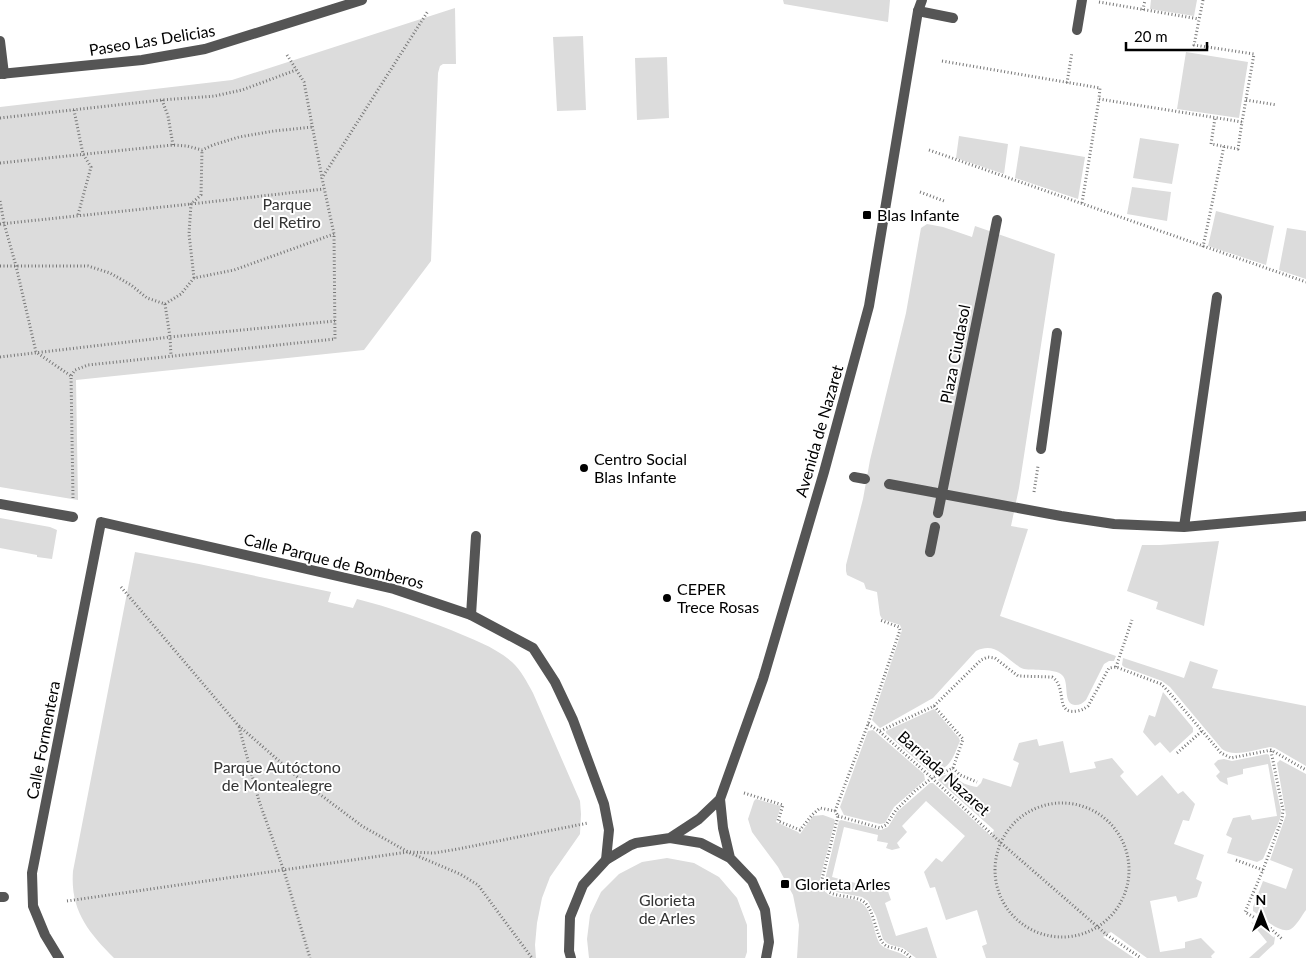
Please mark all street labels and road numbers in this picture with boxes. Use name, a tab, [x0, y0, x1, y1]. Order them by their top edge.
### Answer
street label: Paseo Las Delicias	[87, 20, 216, 59]
street label: Plaza Ciudasol	[936, 303, 973, 405]
street label: Avenida de Nazaret	[791, 362, 847, 499]
street label: Calle Parque de Bomberos	[242, 529, 426, 592]
street label: Calle Formentera	[22, 679, 63, 801]
street label: Barriada Nazaret	[894, 726, 994, 819]

